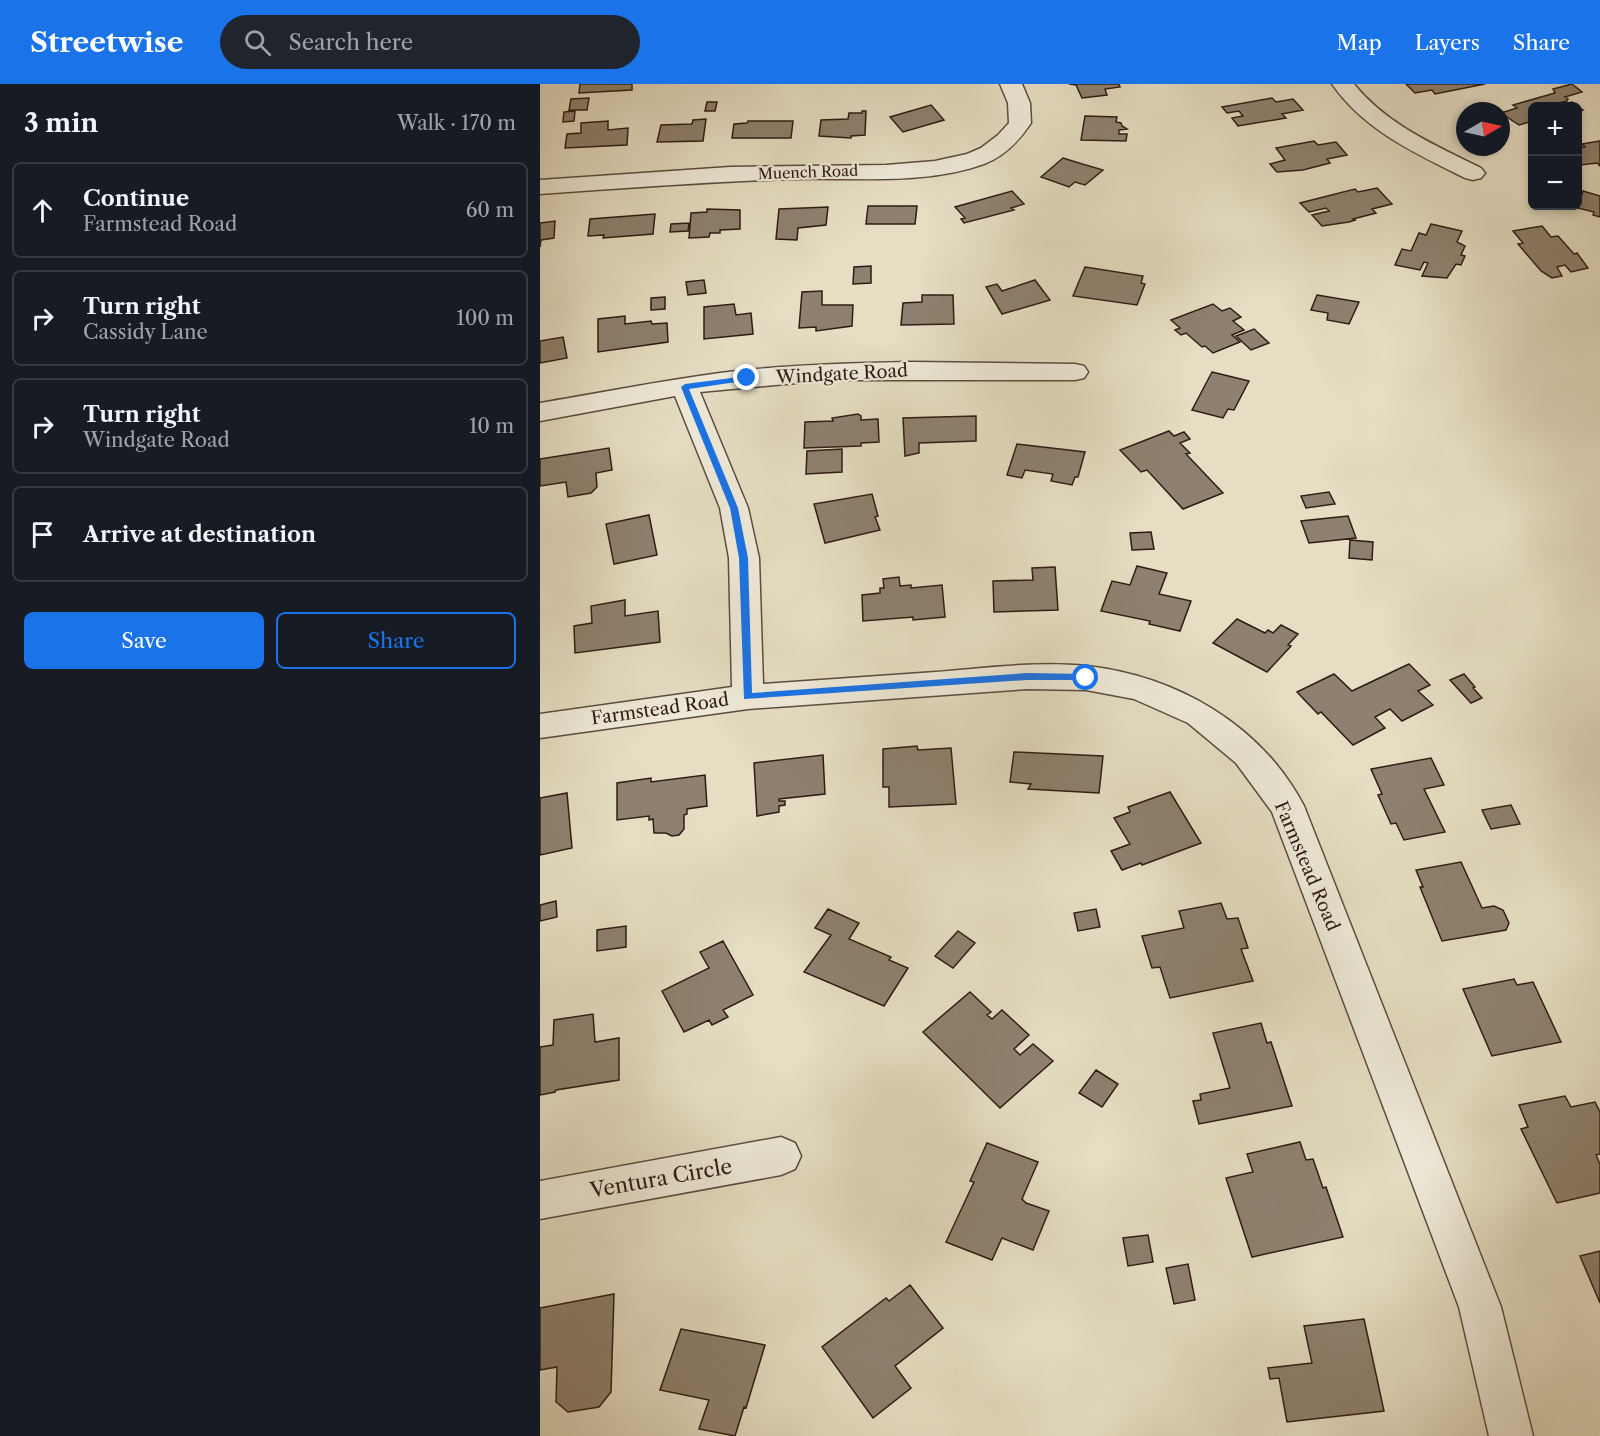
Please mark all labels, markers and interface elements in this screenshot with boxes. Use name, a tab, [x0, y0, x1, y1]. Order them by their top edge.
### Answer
search box	[220, 15, 640, 69]
text: Streetwise	[30, 25, 184, 59]
icon: search	[241, 26, 274, 59]
text: Search here	[289, 29, 413, 56]
text: Map	[1337, 30, 1382, 55]
text: Layers	[1415, 30, 1480, 55]
text: Share	[1513, 30, 1570, 55]
north arrow	[1456, 102, 1510, 156]
map controls	[1528, 102, 1582, 210]
button: +	[1528, 102, 1582, 156]
text: 3 min	[24, 107, 98, 139]
text: Walk · 170 m	[397, 111, 516, 135]
button: −	[1528, 156, 1582, 210]
street label: Muench Road	[758, 161, 858, 183]
text: Continue	[83, 185, 189, 212]
icon: ahead	[26, 194, 59, 227]
text: 60 m	[466, 198, 514, 222]
text: Farmstead Road	[83, 212, 237, 236]
text: Turn right	[83, 293, 201, 320]
icon: right	[26, 302, 59, 335]
text: 100 m	[456, 306, 514, 330]
text: Cassidy Lane	[83, 320, 208, 344]
street label: Windgate Road	[774, 360, 909, 388]
route end	[733, 364, 759, 390]
text: Turn right	[83, 401, 201, 428]
icon: right	[26, 410, 59, 443]
text: 10 m	[469, 414, 514, 438]
text: Windgate Road	[83, 428, 230, 452]
icon: arrive	[26, 518, 59, 551]
text: Arrive at destination	[83, 521, 316, 548]
button: Save	[24, 612, 264, 669]
button: Share	[276, 612, 516, 669]
route start	[1072, 664, 1098, 690]
street label: Farmstead Road	[590, 688, 730, 730]
street label: Farmstead Road	[1270, 798, 1344, 934]
street label: Ventura Circle	[587, 1153, 734, 1203]

